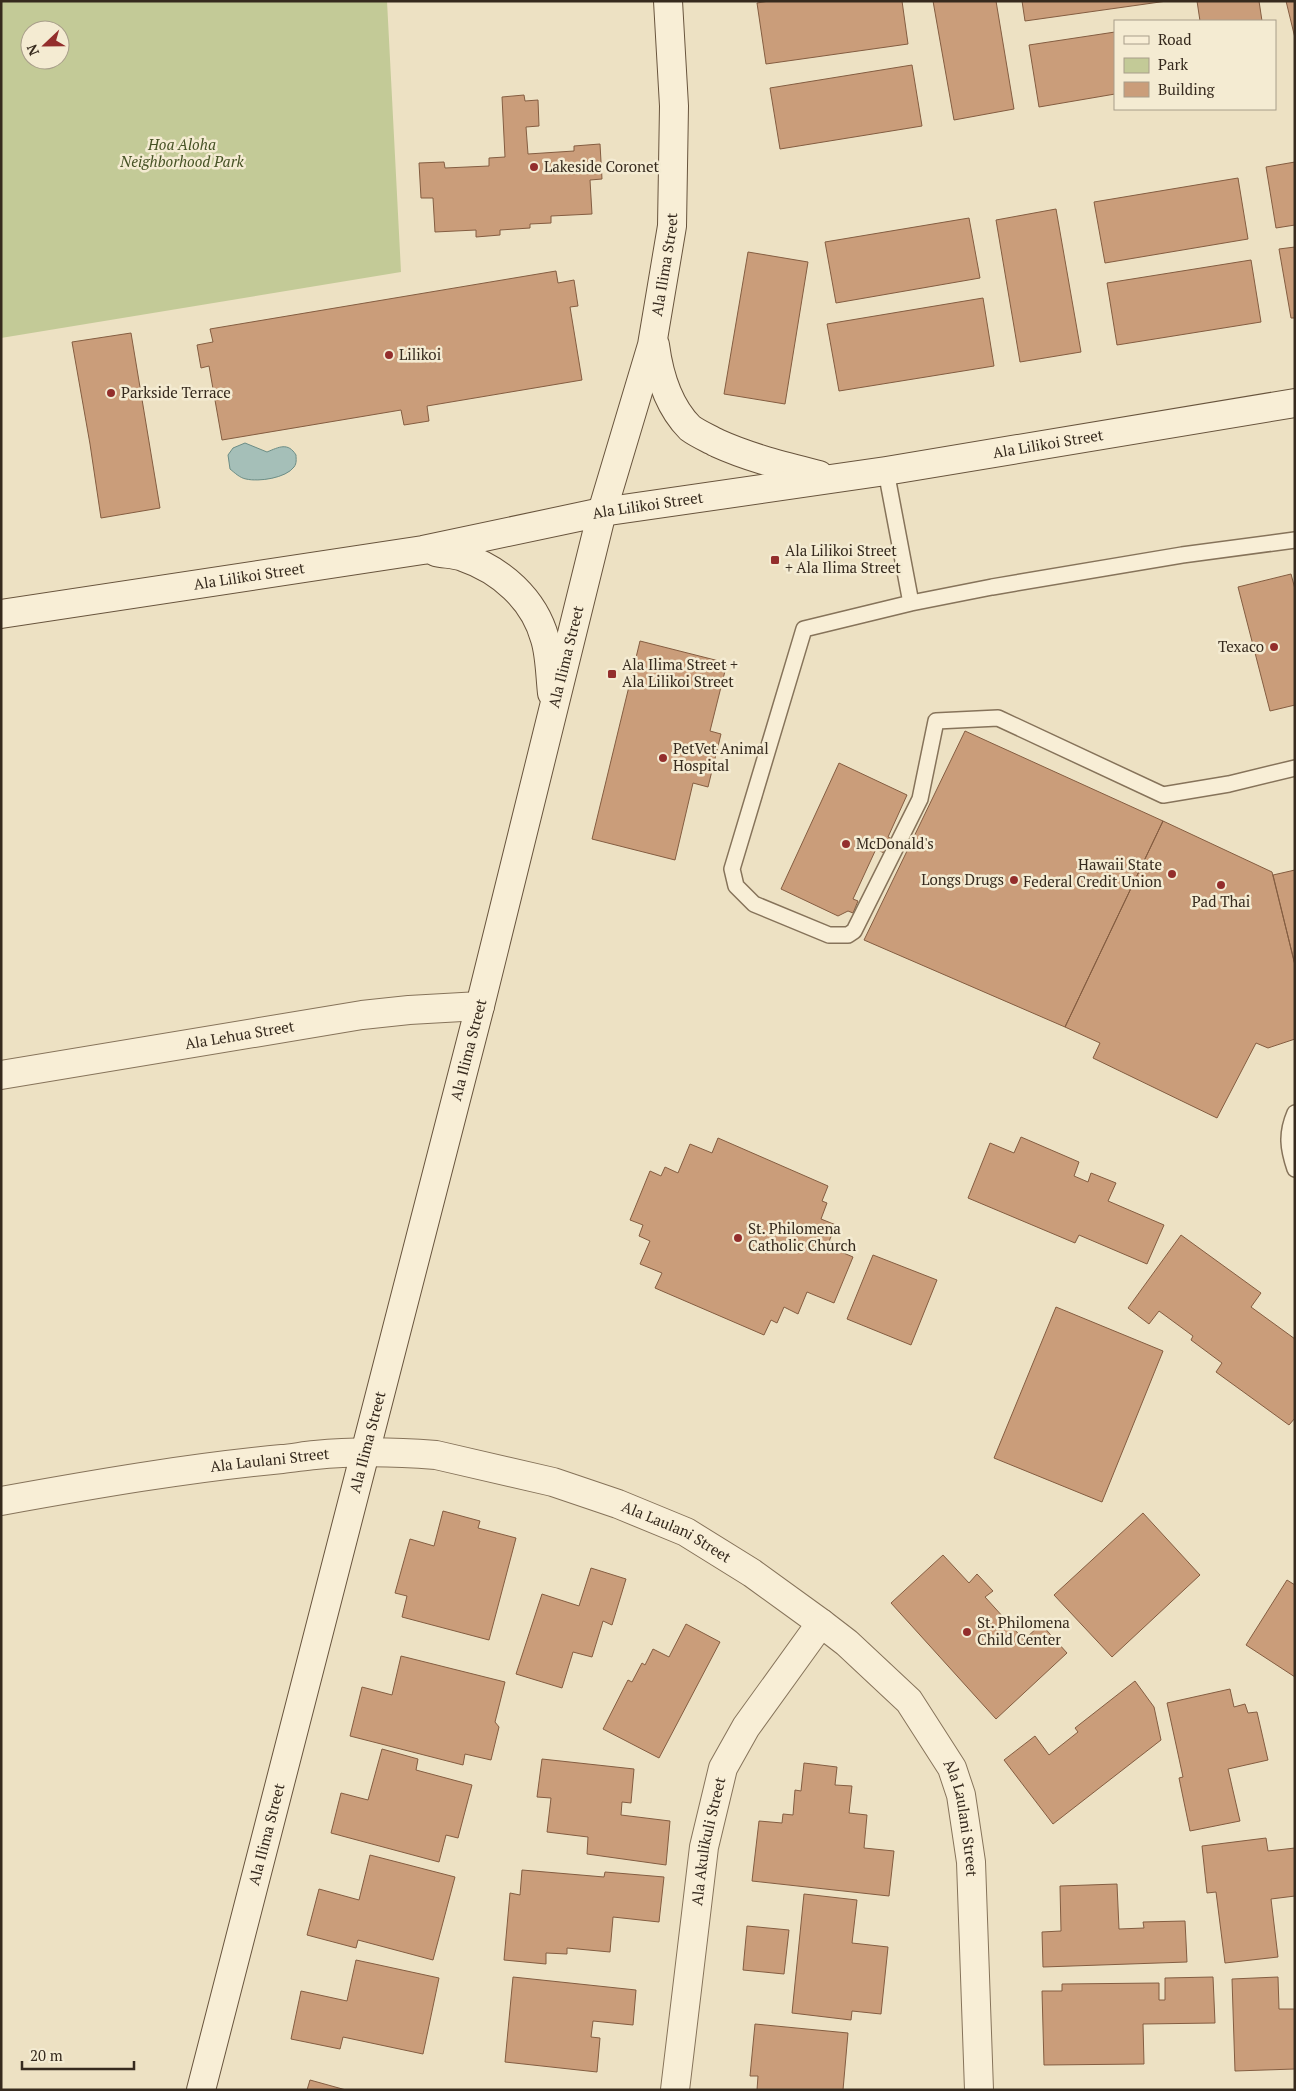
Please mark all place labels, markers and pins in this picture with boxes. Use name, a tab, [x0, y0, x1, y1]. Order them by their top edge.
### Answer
place label: Lakeside Coronet	[544, 156, 660, 176]
marker: Lakeside Coronet	[528, 161, 540, 173]
place label: Lilikoi	[399, 344, 441, 364]
marker: Lilikoi	[383, 349, 395, 361]
place label: Parkside Terrace	[121, 382, 231, 402]
marker: Parkside Terrace	[105, 387, 117, 399]
place label: Ala Lilikoi Street + Ala Ilima Street	[785, 540, 901, 577]
marker: Ala Lilikoi Street + Ala Ilima Street	[769, 554, 781, 566]
place label: Texaco	[1218, 636, 1264, 656]
marker: Texaco	[1268, 641, 1280, 653]
place label: Ala Ilima Street + Ala Lilikoi Street	[622, 654, 738, 691]
marker: Ala Ilima Street + Ala Lilikoi Street	[606, 668, 618, 680]
place label: PetVet Animal Hospital	[673, 738, 769, 775]
marker: PetVet Animal Hospital	[657, 752, 669, 764]
place label: McDonald's	[856, 833, 934, 853]
marker: McDonald's	[840, 838, 852, 850]
place label: Hawaii State Federal Credit Union	[1023, 854, 1162, 891]
marker: Hawaii State Federal Credit Union	[1166, 868, 1178, 880]
place label: Longs Drugs	[921, 869, 1004, 889]
marker: Longs Drugs	[1008, 874, 1020, 886]
marker: Pad Thai	[1215, 879, 1227, 891]
place label: Pad Thai	[1192, 891, 1250, 911]
place label: St. Philomena Catholic Church	[748, 1218, 856, 1255]
marker: St. Philomena Catholic Church	[732, 1232, 744, 1244]
place label: St. Philomena Child Center	[977, 1612, 1070, 1649]
marker: St. Philomena Child Center	[961, 1626, 973, 1638]

